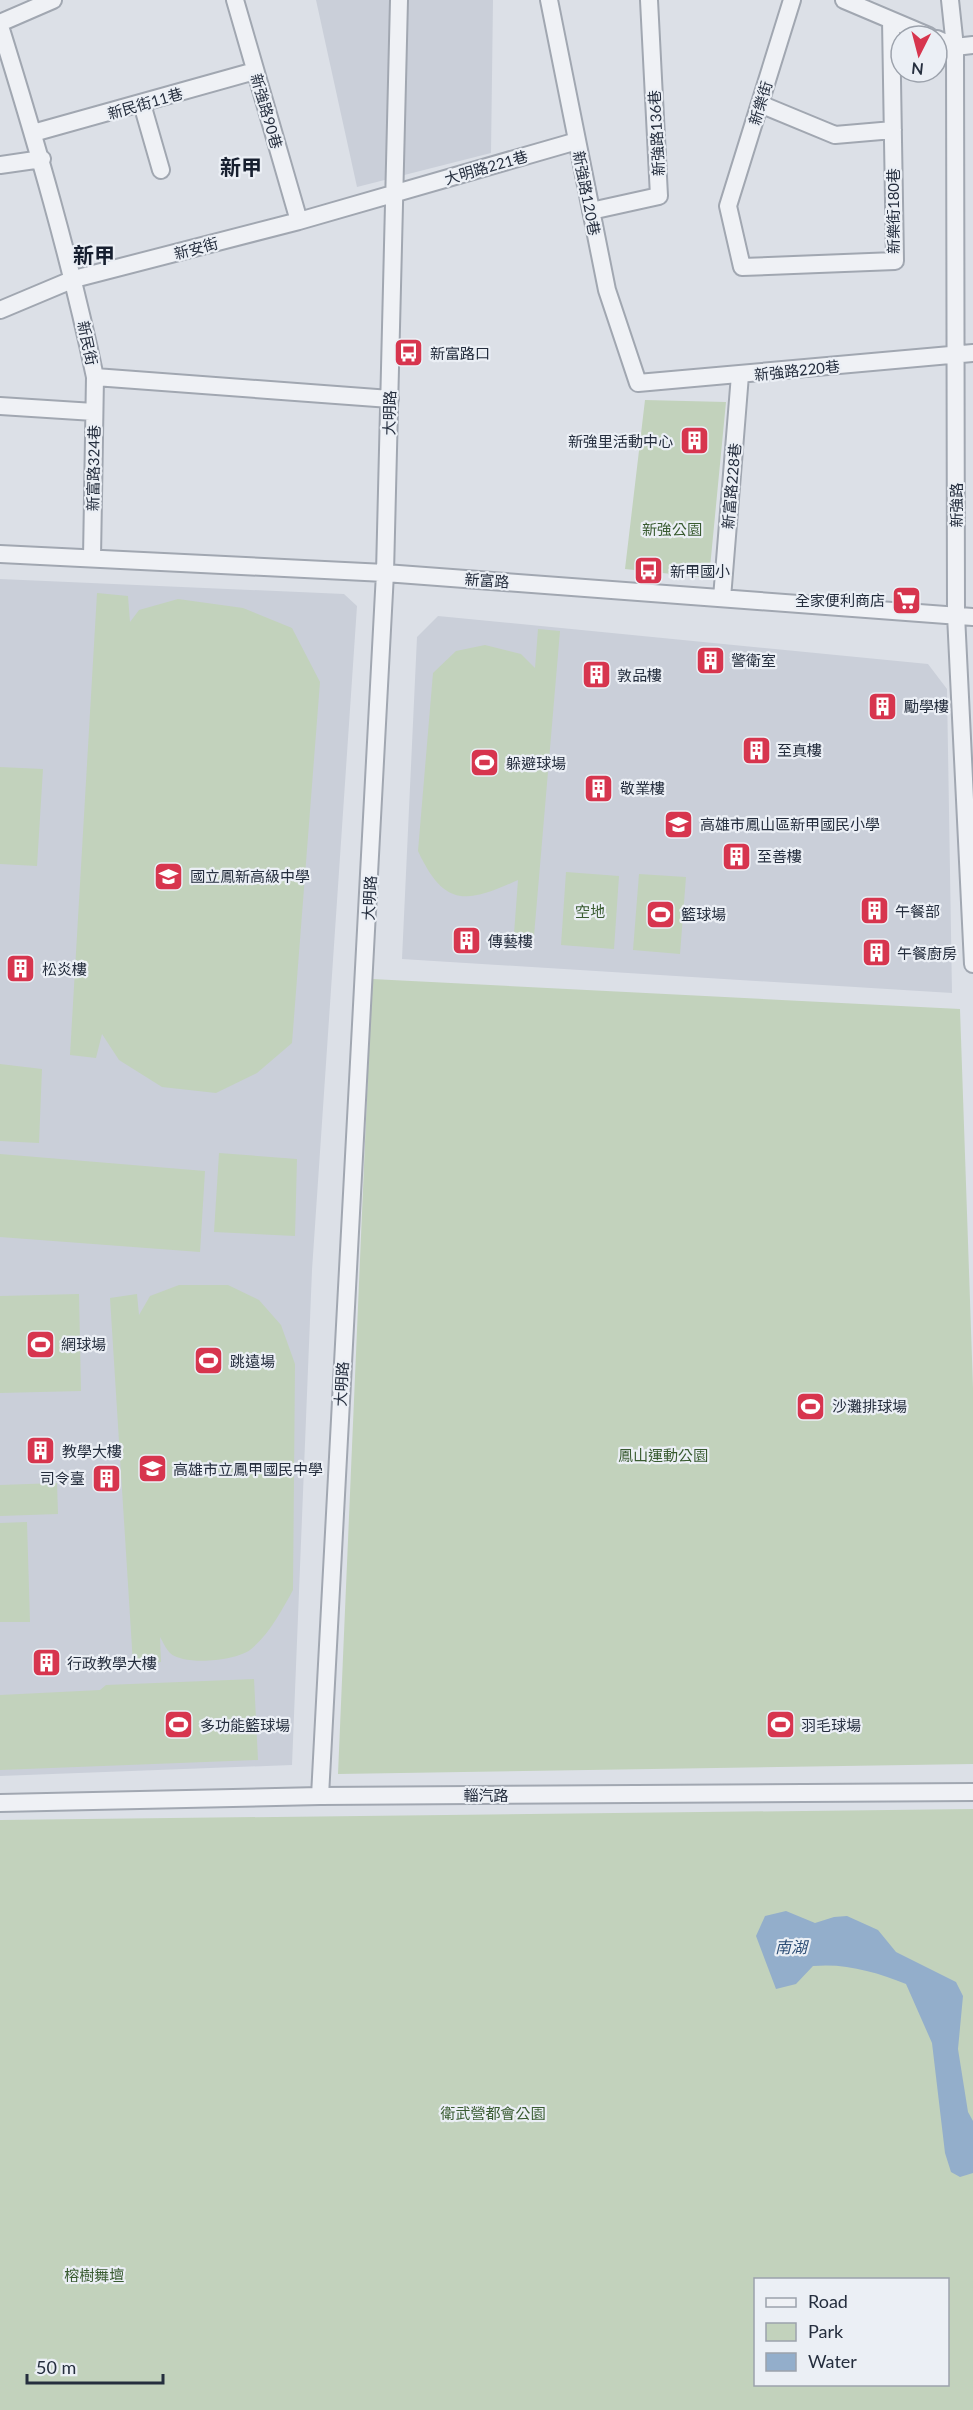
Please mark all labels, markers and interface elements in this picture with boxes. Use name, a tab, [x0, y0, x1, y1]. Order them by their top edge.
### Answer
north arrow	[889, 24, 949, 84]
text: N	[910, 59, 925, 80]
street label: 新強路90巷	[248, 71, 286, 151]
street label: 新樂街	[745, 79, 775, 127]
street label: 新民街11巷	[105, 84, 185, 122]
street label: 新強路136巷	[645, 90, 667, 176]
street label: 大明路221巷	[442, 146, 530, 188]
street label: 新強路120巷	[570, 149, 604, 237]
district label: 新甲	[220, 154, 262, 179]
street label: 新樂街180巷	[884, 168, 902, 254]
street label: 新安街	[172, 233, 220, 263]
district label: 新甲	[73, 242, 115, 267]
street label: 新民街	[75, 319, 101, 367]
bus stop icon: 新富路口	[393, 337, 425, 369]
place label: 新富路口	[430, 344, 490, 362]
street label: 新強路220巷	[753, 357, 841, 383]
street label: 大明路	[380, 390, 398, 436]
street label: 新富路324巷	[83, 425, 103, 511]
building icon: 新強里活動中心	[678, 425, 710, 457]
place label: 新強里活動中心	[568, 432, 673, 450]
street label: 新富路228巷	[718, 442, 744, 530]
street label: 新強路	[947, 482, 965, 528]
park label: 新強公園	[642, 520, 702, 538]
bus stop icon: 新甲國小	[633, 555, 665, 587]
place label: 新甲國小	[670, 562, 730, 580]
street label: 新富路	[464, 569, 510, 591]
supermarket icon: 全家便利商店	[890, 584, 922, 616]
place label: 全家便利商店	[795, 591, 885, 609]
building icon: 警衛室	[694, 644, 726, 676]
place label: 警衛室	[731, 651, 776, 669]
building icon: 敦品樓	[580, 659, 612, 691]
place label: 敦品樓	[617, 666, 662, 684]
building icon: 勵學樓	[867, 690, 899, 722]
place label: 勵學樓	[904, 697, 949, 715]
building icon: 至真樓	[740, 734, 772, 766]
place label: 至真樓	[777, 741, 822, 759]
sports icon: 躲避球場	[469, 747, 501, 779]
place label: 躲避球場	[506, 754, 566, 772]
building icon: 敬業樓	[583, 772, 615, 804]
place label: 敬業樓	[620, 779, 665, 797]
school or university icon: 高雄市鳳山區新甲國民小學	[663, 808, 695, 840]
place label: 高雄市鳳山區新甲國民小學	[700, 815, 880, 833]
building icon: 至善樓	[720, 840, 752, 872]
place label: 至善樓	[757, 847, 802, 865]
school or university icon: 國立鳳新高級中學	[153, 860, 185, 892]
place label: 國立鳳新高級中學	[190, 867, 310, 885]
street label: 大明路	[359, 875, 379, 921]
building icon: 午餐部	[858, 895, 890, 927]
sports icon: 籃球場	[644, 898, 676, 930]
park label: 空地	[575, 902, 605, 920]
place label: 午餐部	[895, 902, 940, 920]
place label: 籃球場	[681, 905, 726, 923]
building icon: 傳藝樓	[451, 925, 483, 957]
place label: 傳藝樓	[488, 932, 533, 950]
building icon: 午餐廚房	[860, 937, 892, 969]
place label: 午餐廚房	[897, 944, 957, 962]
building icon: 松炎樓	[5, 953, 37, 985]
place label: 松炎樓	[42, 960, 87, 978]
sports icon: 網球場	[24, 1328, 56, 1360]
place label: 網球場	[61, 1335, 106, 1353]
sports icon: 跳遠場	[193, 1345, 225, 1377]
place label: 跳遠場	[230, 1352, 275, 1370]
street label: 大明路	[331, 1361, 351, 1407]
sports icon: 沙灘排球場	[795, 1390, 827, 1422]
place label: 沙灘排球場	[832, 1397, 907, 1415]
building icon: 教學大樓	[25, 1435, 57, 1467]
place label: 教學大樓	[62, 1442, 122, 1460]
park label: 鳳山運動公園	[618, 1446, 708, 1464]
school or university icon: 高雄市立鳳甲國民中學	[136, 1453, 168, 1485]
place label: 高雄市立鳳甲國民中學	[173, 1460, 323, 1478]
building icon: 司令臺	[90, 1462, 122, 1494]
place label: 司令臺	[40, 1469, 85, 1487]
building icon: 行政教學大樓	[30, 1647, 62, 1679]
place label: 行政教學大樓	[67, 1654, 157, 1672]
sports icon: 多功能籃球場	[163, 1709, 195, 1741]
sports icon: 羽毛球場	[764, 1709, 796, 1741]
place label: 多功能籃球場	[200, 1716, 290, 1734]
place label: 羽毛球場	[801, 1716, 861, 1734]
street label: 輜汽路	[463, 1786, 509, 1804]
water label: 南湖	[775, 1937, 810, 1956]
park label: 衛武營都會公園	[440, 2104, 546, 2122]
park label: 榕樹舞壇	[64, 2266, 124, 2284]
legend	[754, 2278, 949, 2386]
text: Road	[808, 2290, 848, 2312]
text: Park	[808, 2320, 844, 2342]
scale bar	[27, 2347, 164, 2385]
text: Water	[808, 2350, 857, 2372]
text: 50 m	[36, 2356, 76, 2378]

